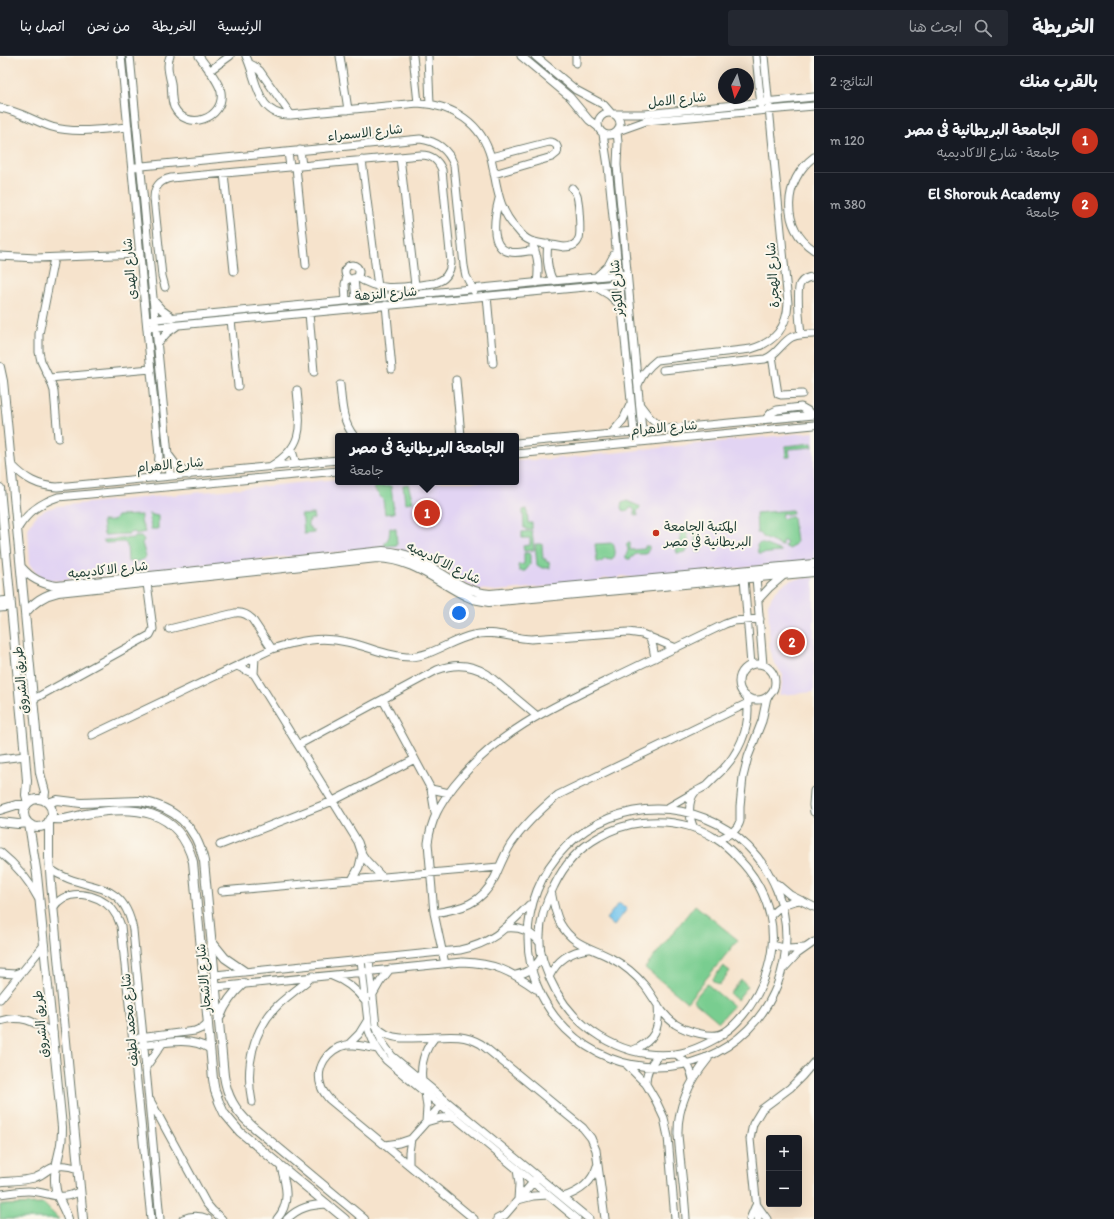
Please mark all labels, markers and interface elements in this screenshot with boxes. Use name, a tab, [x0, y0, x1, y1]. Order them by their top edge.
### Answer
search box	[728, 10, 1008, 46]
text: الخريطة	[1032, 15, 1094, 38]
icon: search	[972, 17, 994, 39]
text: اتصل بنا	[20, 18, 65, 35]
text: من نحن	[87, 18, 130, 35]
text: الخريطة	[152, 18, 196, 35]
text: الرئيسية	[218, 18, 262, 35]
text: ابحث هنا	[909, 18, 962, 36]
north arrow	[718, 68, 754, 104]
text: بالقرب منك	[1020, 71, 1098, 91]
text: النتائج: 2	[830, 74, 873, 89]
street label: شارع الامل	[647, 89, 707, 112]
street label: شارع الاسمراء	[327, 121, 404, 146]
text: الجامعة البريطانية فى مصر	[906, 121, 1060, 139]
text: 120 m	[830, 133, 865, 148]
text: 1	[1082, 133, 1088, 148]
text: جامعة · شارع الاكاديميه	[937, 145, 1060, 160]
text: El Shorouk Academy	[928, 185, 1060, 203]
text: 380 m	[830, 197, 866, 212]
text: 2	[1082, 197, 1088, 212]
text: جامعة	[1026, 205, 1060, 220]
street label: شارع الهدى	[119, 237, 142, 300]
street label: شارع الهجرة	[763, 242, 784, 308]
street label: شارع الكوثر	[607, 259, 629, 318]
street label: شارع النزهة	[354, 283, 418, 306]
street label: شارع الاهرام	[630, 417, 698, 441]
popup	[335, 433, 519, 485]
text: الجامعة البريطانية فى مصر	[350, 439, 504, 457]
street label: شارع الاهرام	[136, 454, 204, 478]
text: جامعة	[350, 463, 384, 478]
pin: 1	[414, 498, 440, 528]
place label: المكتبة الجامعة البريطانية في مصر	[663, 519, 752, 551]
marker: المكتبة الجامعة البريطانية في مصر	[651, 528, 661, 538]
street label: شارع الاكاديميه	[404, 538, 483, 589]
street label: شارع الاكاديميه	[67, 558, 149, 583]
your location	[449, 603, 469, 623]
pin: 2	[779, 627, 805, 657]
street label: طريق الشروق	[10, 645, 32, 714]
street label: شارع الاشجار	[193, 943, 216, 1014]
street label: شارع محمد لطيف	[118, 972, 143, 1067]
street label: طريق الشروق	[30, 989, 52, 1058]
map controls	[766, 1135, 802, 1207]
button: +	[766, 1135, 802, 1171]
button: −	[766, 1171, 802, 1207]

